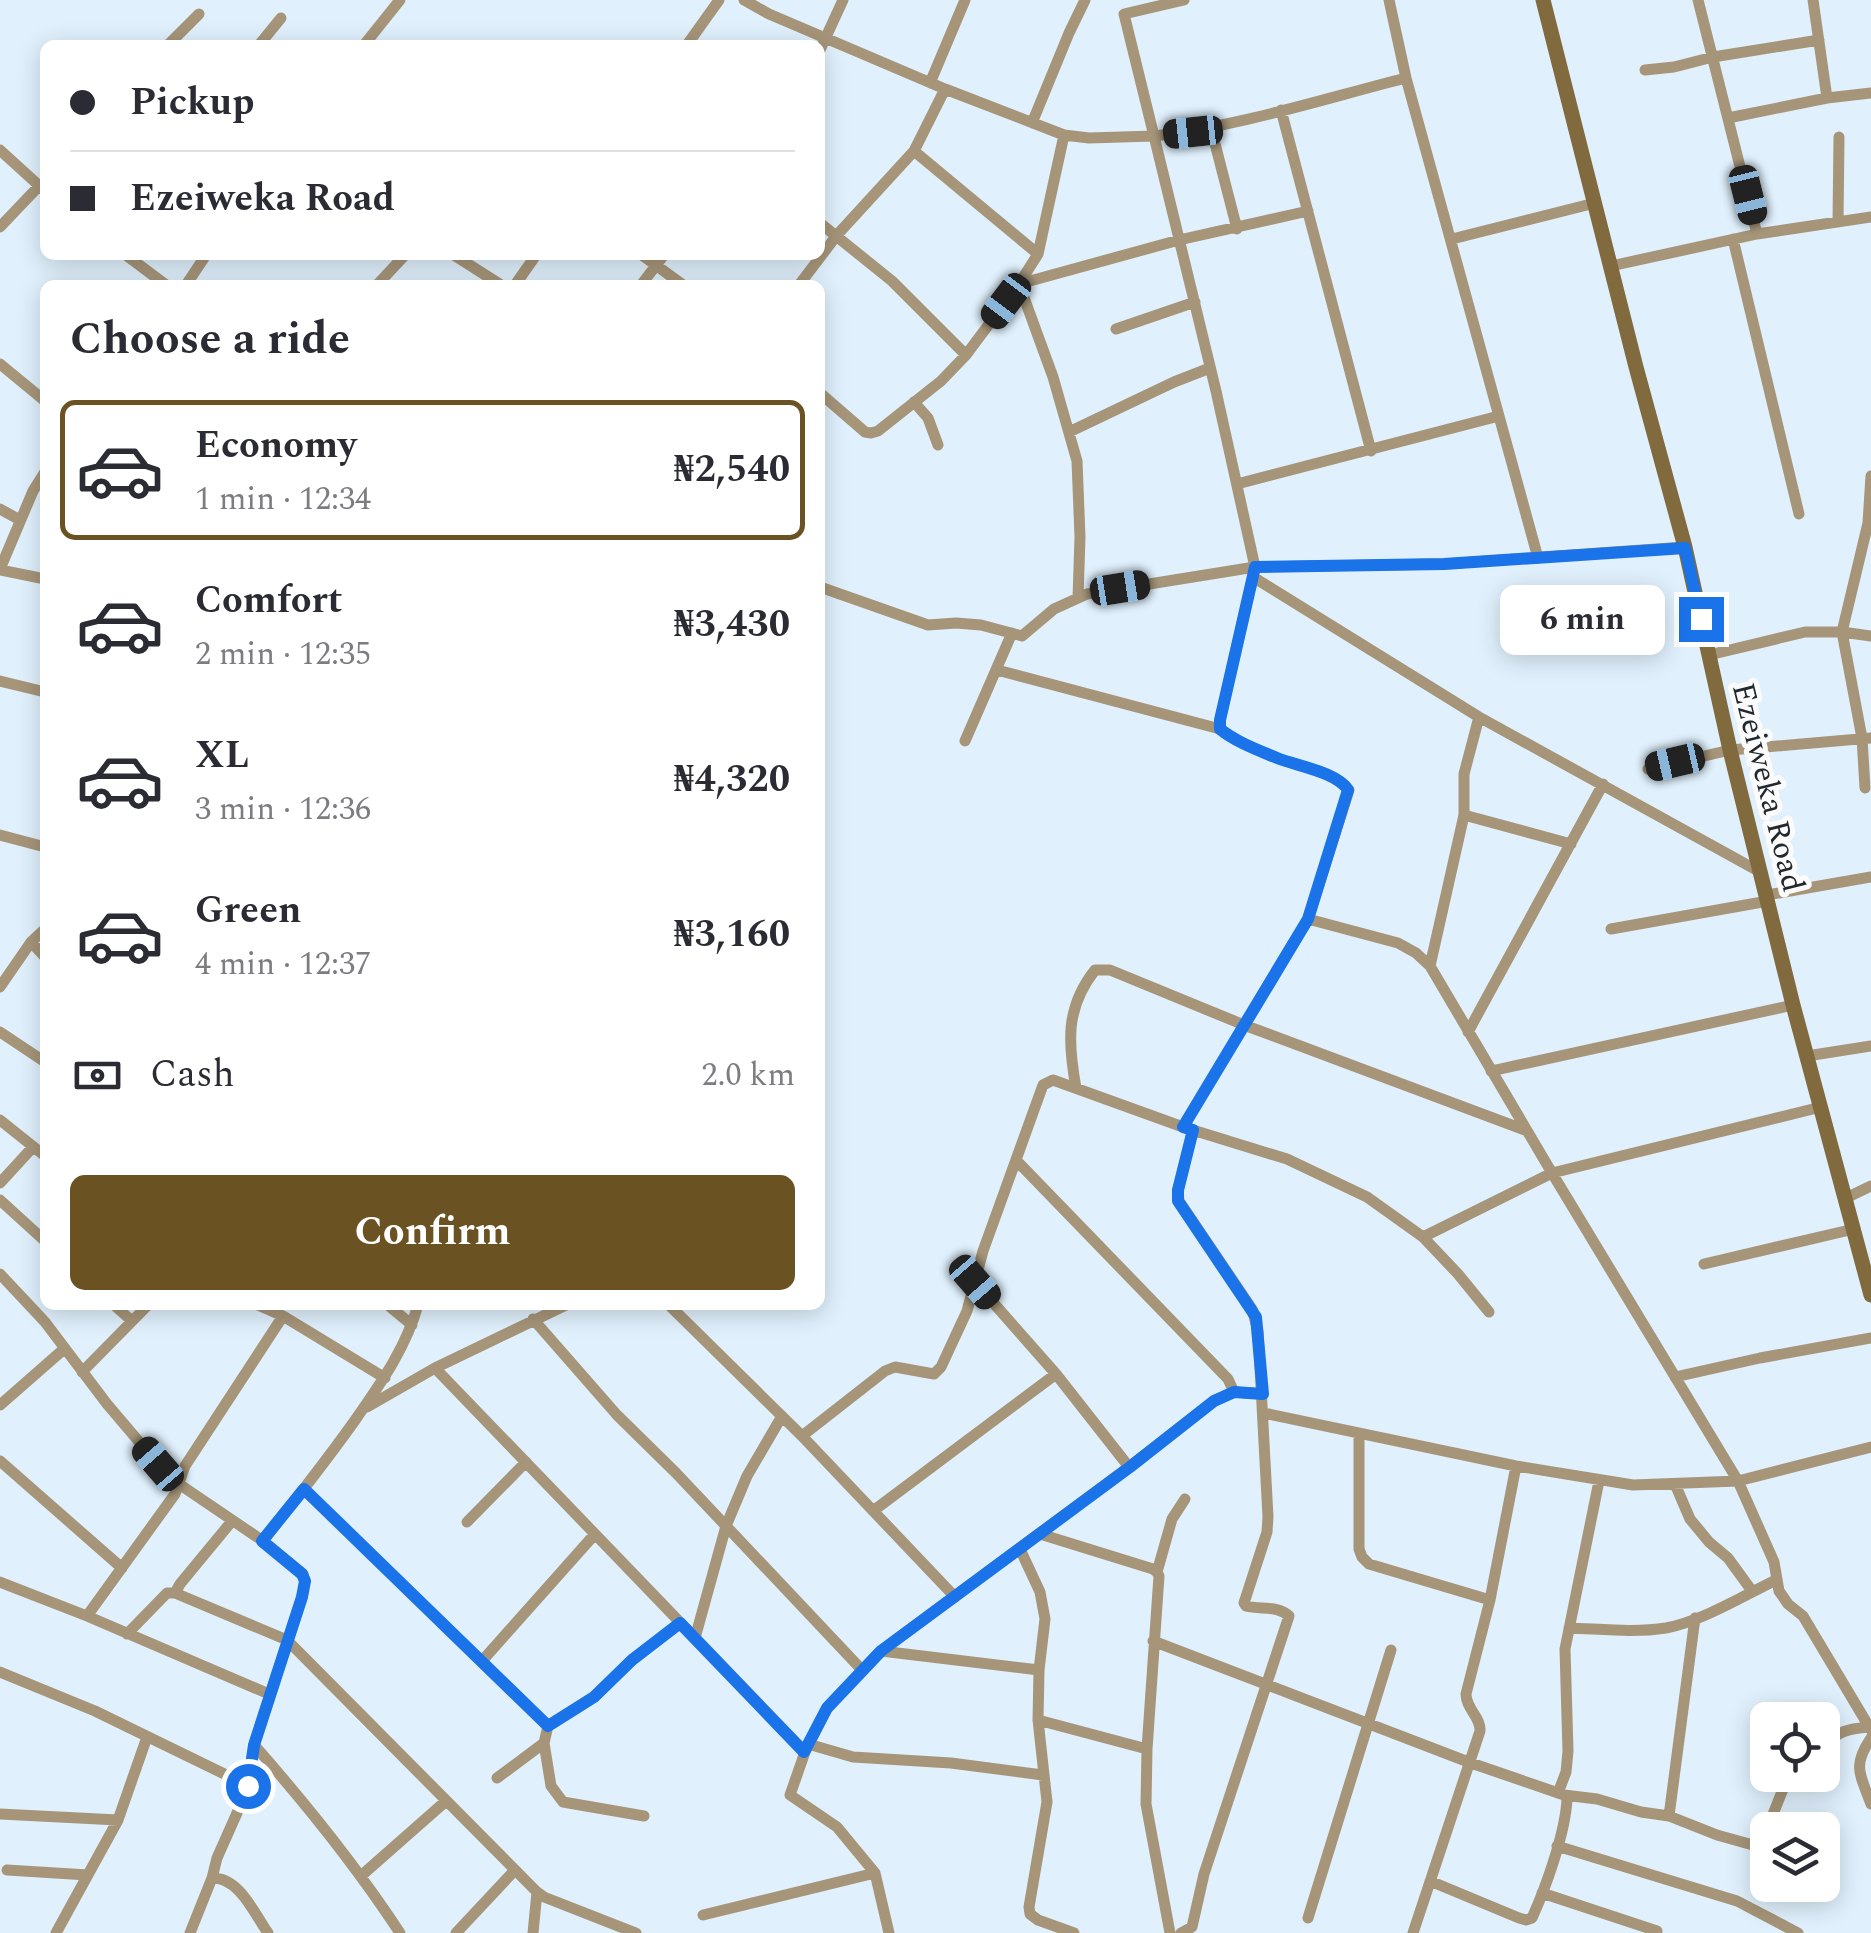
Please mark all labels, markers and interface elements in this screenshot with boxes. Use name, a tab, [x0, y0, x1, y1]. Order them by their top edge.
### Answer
text: Pickup	[130, 74, 254, 132]
car	[1162, 114, 1224, 150]
car	[1726, 162, 1770, 228]
text: Ezeiweka Road	[130, 170, 395, 228]
car	[976, 268, 1036, 334]
text: Choose a ride	[70, 305, 350, 374]
text: Economy	[195, 417, 356, 475]
icon: car	[75, 425, 165, 515]
text: ₦2,540	[673, 441, 790, 499]
text: 1 min · 12:34	[195, 475, 371, 524]
car	[1088, 568, 1152, 608]
text: Comfort	[195, 572, 342, 630]
icon: car	[75, 580, 165, 670]
callout: 6 min	[1501, 584, 1666, 654]
text: 6 min	[1540, 595, 1625, 644]
text: ₦3,430	[673, 596, 790, 654]
route end	[1679, 597, 1724, 642]
text: 2 min · 12:35	[195, 630, 371, 679]
street label: Ezeiweka Road	[1718, 678, 1817, 897]
text: XL	[195, 727, 249, 785]
icon: car	[75, 735, 165, 825]
car	[1642, 741, 1708, 783]
text: ₦4,320	[673, 751, 790, 809]
text: 3 min · 12:36	[195, 785, 371, 834]
text: Green	[195, 882, 302, 940]
icon: car	[75, 890, 165, 980]
text: ₦3,160	[673, 906, 790, 964]
text: 4 min · 12:37	[195, 940, 371, 989]
text: Cash	[150, 1046, 235, 1104]
icon: cash	[70, 1048, 125, 1103]
text: 2.0 km	[702, 1051, 795, 1100]
button: Confirm	[70, 1175, 795, 1290]
car	[944, 1250, 1006, 1314]
car	[127, 1432, 189, 1496]
map controls	[1750, 1702, 1840, 1902]
button: locate	[1750, 1702, 1840, 1792]
route start	[226, 1764, 271, 1809]
button: layers	[1750, 1812, 1840, 1902]

